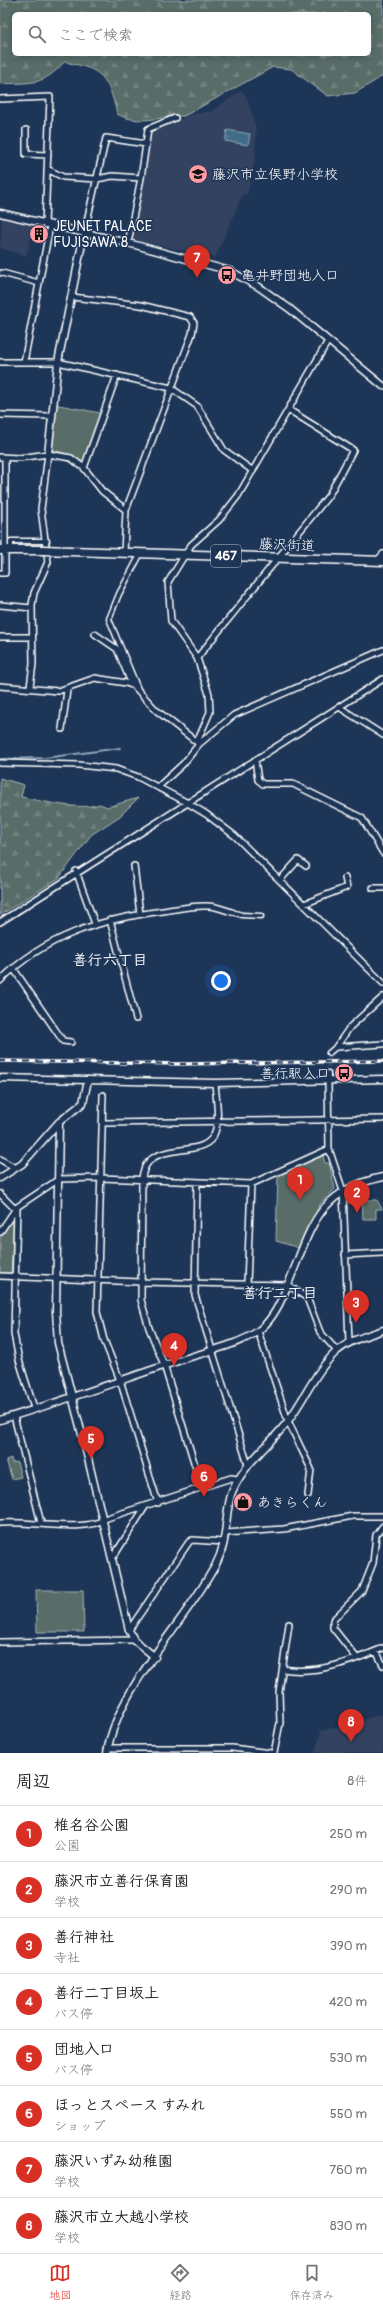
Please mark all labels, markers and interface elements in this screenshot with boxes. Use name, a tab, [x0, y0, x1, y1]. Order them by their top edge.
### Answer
search box	[12, 12, 371, 56]
icon: search	[26, 23, 48, 45]
text: ここで検索	[58, 26, 133, 45]
school or university icon: 藤沢市立俣野小学校	[187, 163, 209, 185]
place label: 藤沢市立俣野小学校	[212, 166, 338, 183]
place label: JEUNET PALACE FUJISAWA 8	[53, 218, 152, 251]
building icon: JEUNET PALACE FUJISAWA 8	[28, 223, 50, 245]
pin: 7	[184, 245, 210, 278]
bus stop icon: 亀井野団地入口	[216, 264, 238, 286]
place label: 亀井野団地入口	[241, 267, 339, 284]
street label: 藤沢街道	[259, 536, 315, 554]
road number: 467	[211, 545, 241, 567]
district label: 善行六丁目	[72, 951, 148, 970]
your location	[211, 971, 231, 991]
bus stop icon: 善行駅入口	[333, 1062, 355, 1084]
place label: 善行駅入口	[260, 1065, 330, 1082]
pin: 1	[287, 1167, 313, 1200]
pin: 2	[344, 1180, 370, 1213]
district label: 善行二丁目	[242, 1284, 318, 1303]
pin: 3	[343, 1290, 369, 1323]
pin: 4	[161, 1333, 187, 1366]
pin: 5	[78, 1426, 104, 1459]
pin: 6	[191, 1464, 217, 1497]
shop icon: あきらくん	[232, 1491, 254, 1513]
place label: あきらくん	[257, 1494, 327, 1511]
pin: 8	[338, 1709, 364, 1742]
text: 周辺	[16, 1771, 50, 1792]
text: 8件	[347, 1773, 367, 1789]
text: 椎名谷公園	[54, 1816, 129, 1835]
text: 1	[26, 1826, 32, 1842]
text: 250 m	[329, 1826, 367, 1842]
text: 公園	[54, 1838, 80, 1854]
text: 藤沢市立善行保育園	[54, 1872, 189, 1891]
text: 2	[25, 1882, 33, 1898]
text: 290 m	[330, 1882, 367, 1898]
text: 学校	[54, 1894, 80, 1910]
text: 善行神社	[54, 1928, 114, 1947]
text: 3	[25, 1938, 33, 1954]
text: 390 m	[330, 1938, 367, 1954]
text: 寺社	[54, 1950, 80, 1966]
text: 善行二丁目坂上	[54, 1984, 159, 2003]
text: 4	[25, 1994, 33, 2010]
text: 420 m	[329, 1994, 367, 2010]
text: バス停	[54, 2006, 93, 2022]
text: 団地入口	[54, 2040, 114, 2059]
text: 5	[25, 2050, 33, 2066]
text: 530 m	[329, 2050, 367, 2066]
text: バス停	[54, 2062, 93, 2078]
text: ほっとスペース すみれ	[54, 2096, 205, 2115]
text: 6	[25, 2106, 33, 2122]
text: 550 m	[330, 2106, 367, 2122]
text: ショップ	[54, 2118, 105, 2134]
text: 藤沢いずみ幼稚園	[54, 2152, 173, 2171]
text: 7	[26, 2162, 32, 2178]
text: 760 m	[329, 2162, 367, 2178]
text: 学校	[54, 2174, 80, 2190]
text: 藤沢市立大越小学校	[54, 2208, 189, 2227]
text: 8	[26, 2218, 32, 2234]
text: 830 m	[330, 2218, 367, 2234]
text: 学校	[54, 2230, 80, 2246]
tab: 地図	[49, 2262, 71, 2302]
tab: 経路	[169, 2262, 191, 2302]
tab: 保存済み	[290, 2262, 334, 2302]

